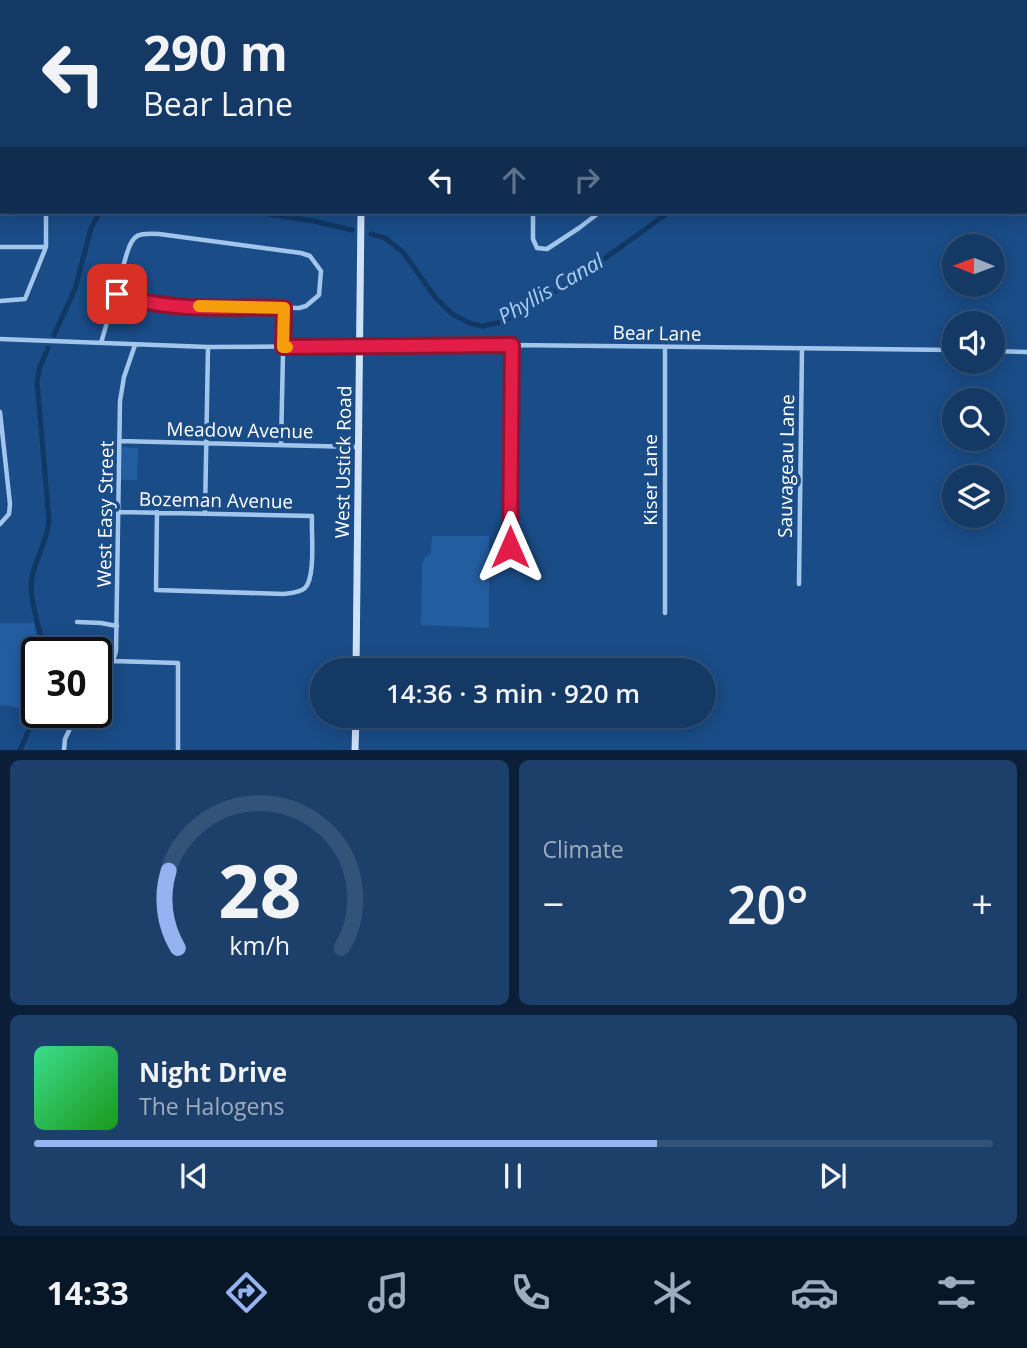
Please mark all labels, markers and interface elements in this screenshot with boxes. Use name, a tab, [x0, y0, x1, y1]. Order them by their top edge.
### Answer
text: 290 m	[143, 19, 288, 85]
icon: left	[28, 28, 119, 119]
text: Bear Lane	[143, 82, 293, 125]
icon: left	[422, 161, 460, 199]
icon: ahead	[495, 161, 533, 199]
icon: right	[568, 161, 606, 199]
north arrow	[942, 234, 1004, 298]
map controls	[942, 234, 1005, 528]
water label: Phyllis Canal	[493, 246, 609, 330]
pin	[87, 264, 147, 324]
icon: arrive	[98, 275, 136, 313]
button: sound	[942, 311, 1005, 374]
street label: Bear Lane	[612, 319, 702, 347]
street label: West Ustick Road	[329, 385, 357, 539]
button: search	[942, 388, 1005, 451]
street label: Sauvageau Lane	[772, 394, 800, 538]
street label: Meadow Avenue	[166, 416, 314, 444]
street label: Kiser Lane	[637, 434, 663, 526]
street label: West Easy Street	[91, 440, 119, 588]
button: layers	[942, 465, 1005, 528]
street label: Bozeman Avenue	[139, 486, 293, 514]
position arrow	[473, 510, 547, 584]
speed limit sign: 30	[21, 637, 112, 728]
text: 14:36 · 3 min · 920 m	[386, 675, 640, 711]
text: Climate	[543, 833, 624, 865]
text: 28	[218, 841, 301, 940]
text: 20°	[727, 868, 809, 939]
text: −	[543, 877, 564, 929]
text: +	[971, 877, 993, 929]
text: km/h	[229, 928, 290, 962]
text: Night Drive	[139, 1054, 287, 1090]
text: The Halogens	[139, 1090, 285, 1122]
icon: previous	[175, 1157, 213, 1195]
icon: pause	[494, 1157, 532, 1195]
icon: next	[814, 1157, 852, 1195]
icon: directions	[222, 1268, 271, 1317]
icon: music	[364, 1268, 413, 1317]
icon: phone	[506, 1268, 555, 1317]
icon: climate	[648, 1268, 697, 1317]
icon: car	[790, 1268, 839, 1317]
icon: filters	[932, 1268, 981, 1317]
text: 14:33	[46, 1271, 129, 1314]

